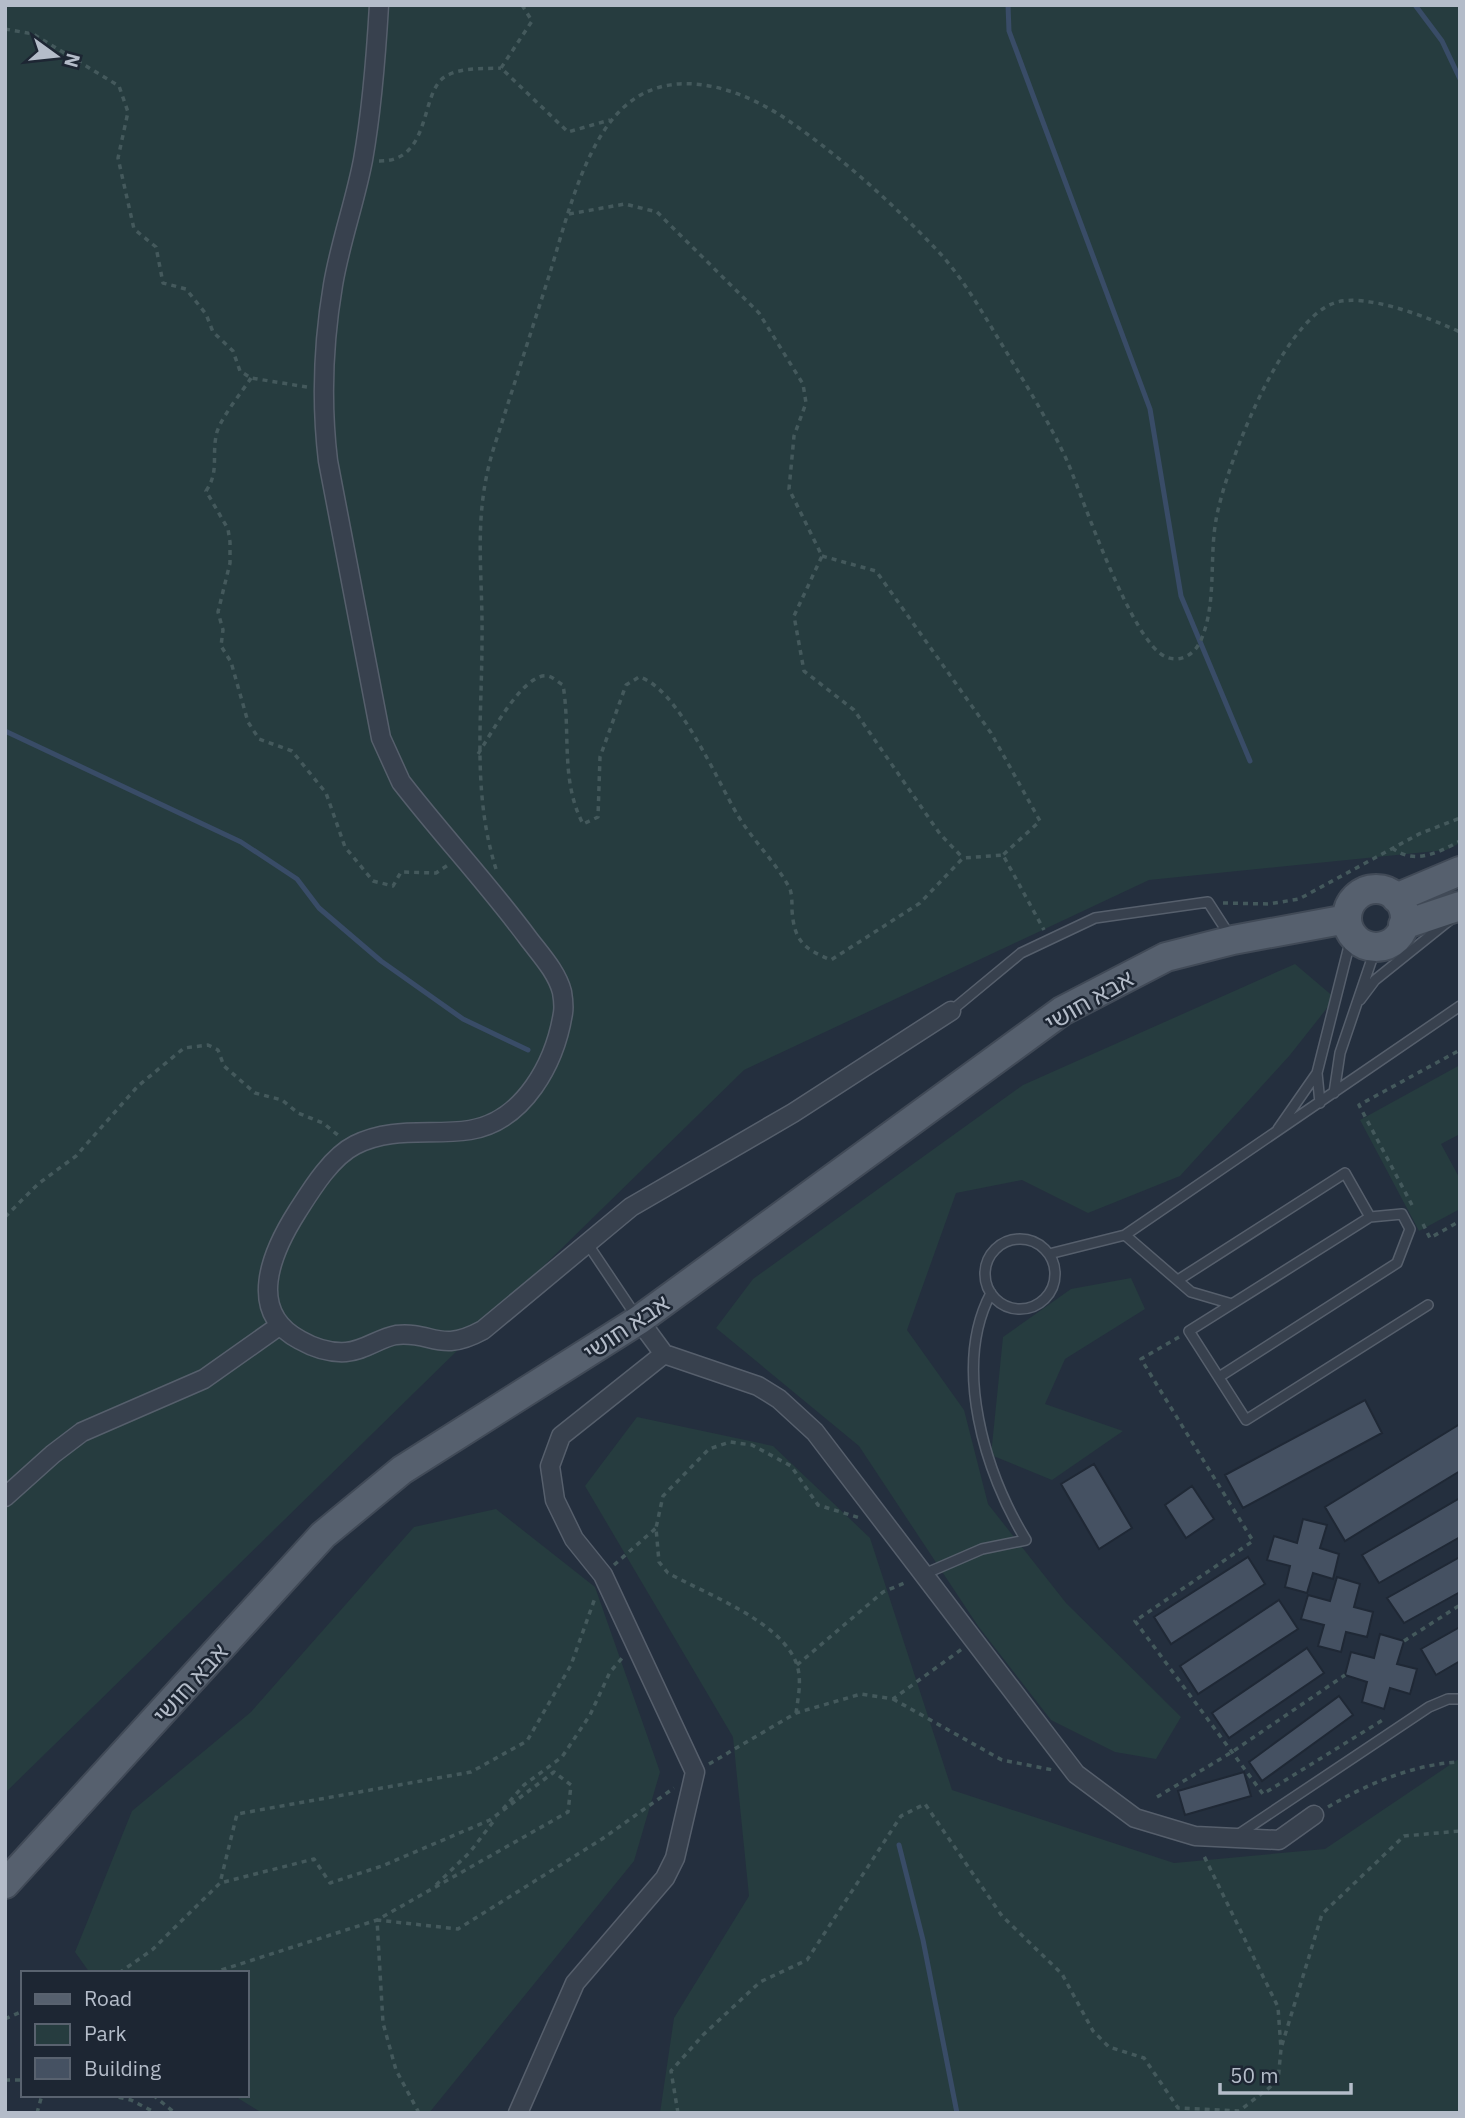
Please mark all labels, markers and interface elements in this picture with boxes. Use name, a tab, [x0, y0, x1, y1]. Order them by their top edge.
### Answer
north arrow	[21, 21, 91, 91]
text: N	[59, 51, 86, 70]
street label: אבא חושי	[1039, 962, 1139, 1038]
street label: אבא חושי	[577, 1286, 675, 1368]
street label: אבא חושי	[146, 1636, 234, 1730]
legend	[21, 1971, 248, 2097]
text: Road	[84, 1984, 132, 2012]
text: Park	[84, 2019, 127, 2047]
scale bar	[1220, 2052, 1351, 2096]
text: Building	[84, 2054, 161, 2082]
text: 50 m	[1230, 2061, 1279, 2089]

